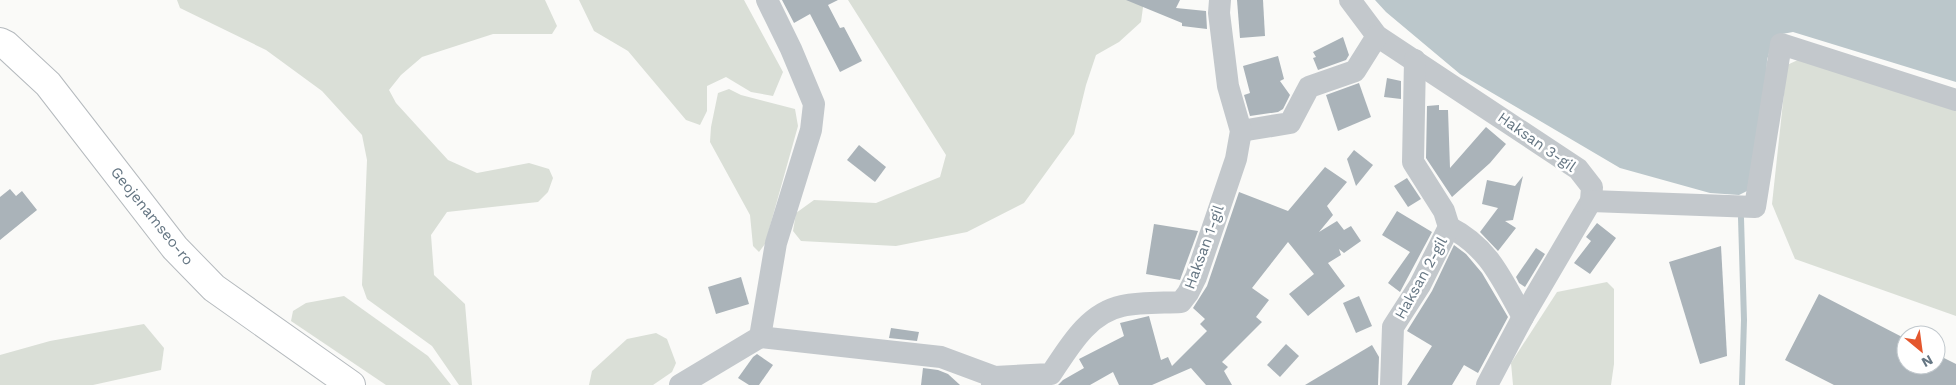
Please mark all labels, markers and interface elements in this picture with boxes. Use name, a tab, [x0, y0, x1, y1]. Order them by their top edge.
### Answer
street label: Haksan 3-gil	[1494, 108, 1580, 176]
street label: Geojenamseo-ro	[107, 163, 197, 269]
street label: Haksan 1-gil	[1180, 202, 1228, 292]
street label: Haksan 2-gil	[1391, 233, 1451, 322]
north arrow	[1896, 325, 1946, 375]
text: N	[1919, 352, 1936, 371]

